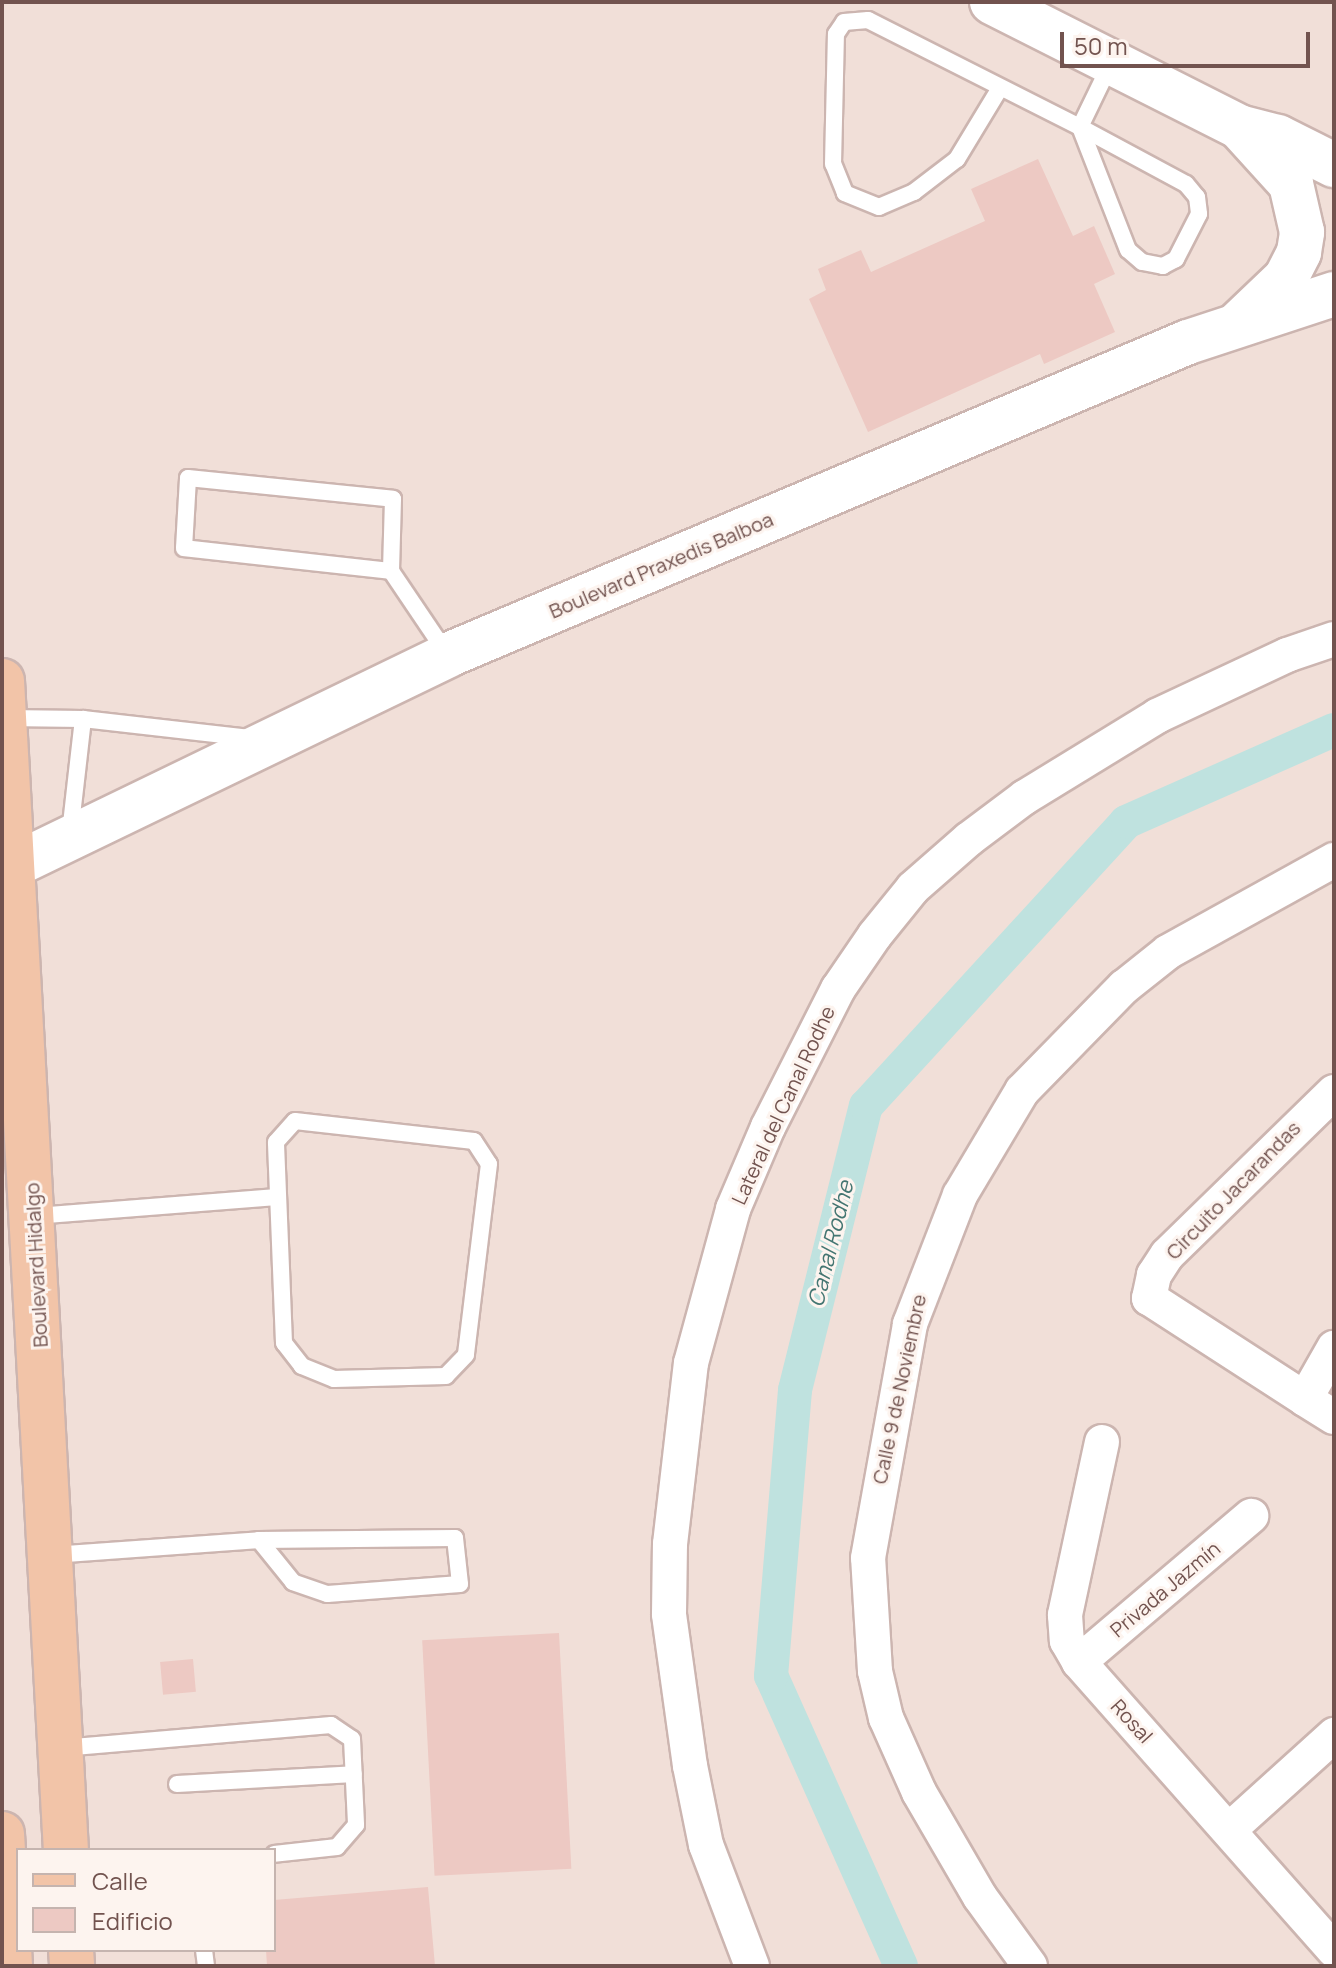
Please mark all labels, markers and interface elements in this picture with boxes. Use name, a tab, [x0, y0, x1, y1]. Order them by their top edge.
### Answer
scale bar	[1064, 16, 1314, 66]
text: 50 m	[1074, 29, 1128, 62]
street label: Boulevard Praxedis Balboa	[545, 507, 777, 623]
street label: Lateral del Canal Rodhe	[726, 1002, 840, 1208]
street label: Circuito Jacarandas	[1161, 1116, 1305, 1264]
water label: Canal Rodhe	[803, 1178, 859, 1310]
street label: Boulevard Hidalgo	[20, 1182, 52, 1348]
street label: Calle 9 de Noviembre	[867, 1292, 931, 1486]
street label: Privada Jazmín	[1105, 1536, 1225, 1642]
street label: Rosal	[1106, 1694, 1158, 1748]
legend	[16, 1848, 276, 1952]
text: Calle	[92, 1864, 148, 1897]
text: Edificio	[92, 1904, 173, 1937]

